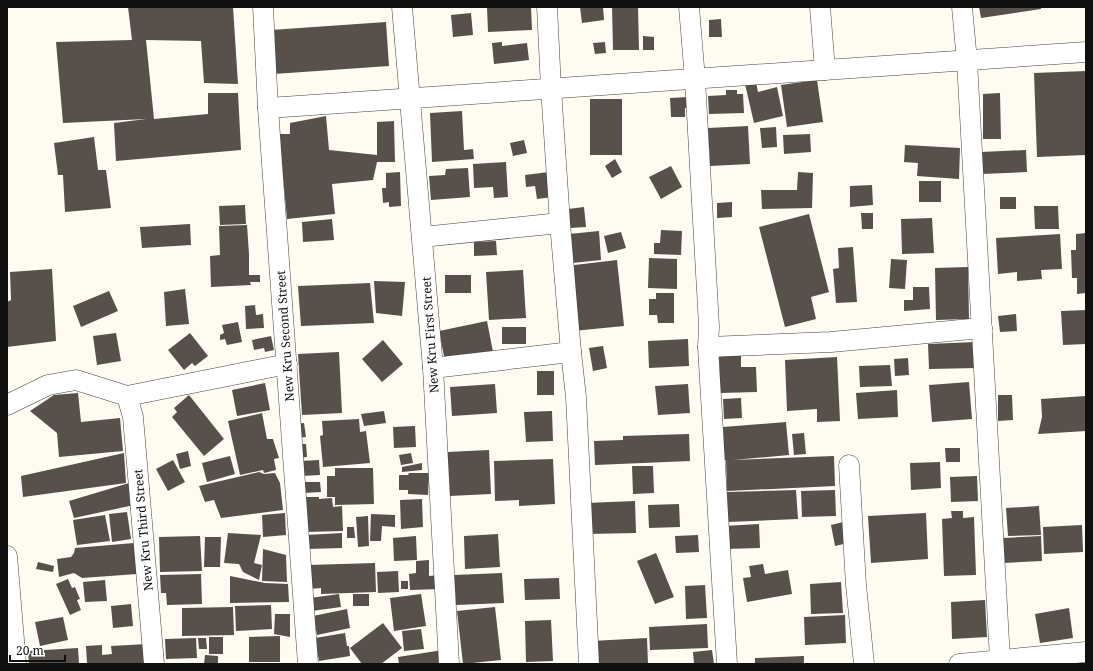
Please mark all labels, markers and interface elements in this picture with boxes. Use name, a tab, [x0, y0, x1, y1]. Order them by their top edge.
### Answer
street label: New Kru Second Street	[272, 270, 298, 402]
street label: New Kru First Street	[417, 276, 443, 394]
street label: New Kru Third Street	[129, 468, 157, 592]
scale bar	[10, 637, 65, 663]
text: 20 m	[16, 642, 44, 659]

